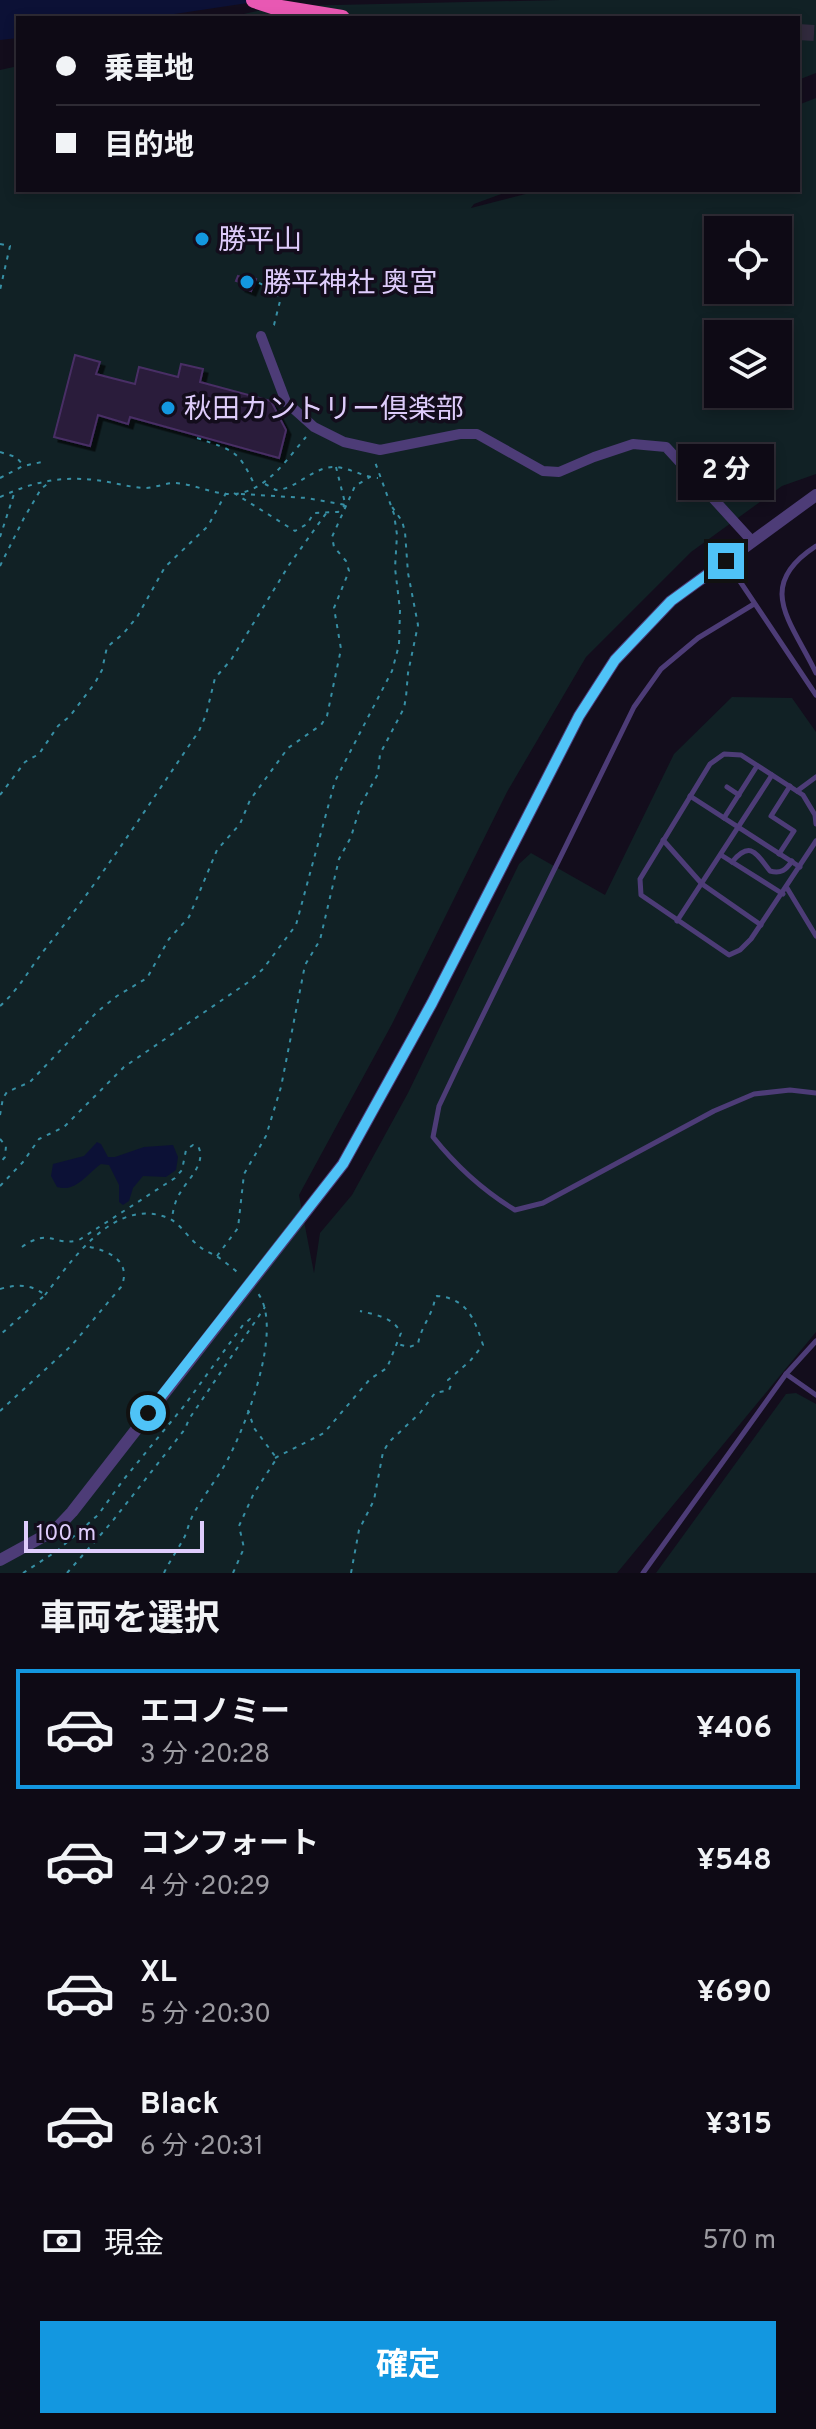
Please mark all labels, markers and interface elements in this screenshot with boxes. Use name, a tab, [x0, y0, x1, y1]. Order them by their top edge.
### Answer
text: 乗車地	[104, 52, 194, 89]
text: 目的地	[104, 129, 194, 166]
map controls	[704, 216, 792, 408]
button: locate	[704, 216, 792, 304]
place label: 勝平山	[218, 224, 302, 260]
marker: 勝平山	[193, 230, 211, 248]
place label: 勝平神社 奥宮	[263, 267, 438, 303]
marker: 勝平神社 奥宮	[238, 273, 256, 291]
button: layers	[704, 320, 792, 408]
place label: 秋田カントリー倶楽部	[184, 393, 464, 429]
marker: 秋田カントリー倶楽部	[159, 399, 177, 417]
callout: 2 分	[678, 445, 774, 501]
text: 2 分	[702, 455, 750, 488]
route end	[708, 543, 744, 579]
route start	[130, 1395, 166, 1431]
scale bar	[24, 1517, 204, 1553]
text: 100 m	[36, 1521, 96, 1548]
text: 車両を選択	[40, 1598, 220, 1644]
icon: car	[44, 1693, 116, 1765]
text: エコノミー	[140, 1695, 290, 1732]
text: ¥406	[696, 1711, 772, 1748]
text: 3 分 · 20:28	[140, 1739, 270, 1772]
icon: car	[44, 1825, 116, 1897]
text: コンフォート	[140, 1827, 319, 1864]
text: ¥548	[697, 1843, 772, 1880]
text: 4 分 · 20:29	[140, 1871, 270, 1904]
text: XL	[140, 1955, 177, 1992]
icon: car	[44, 1957, 116, 2029]
text: ¥690	[697, 1975, 772, 2012]
text: 5 分 · 20:30	[140, 1999, 271, 2032]
text: Black	[140, 2087, 219, 2124]
icon: car	[44, 2089, 116, 2161]
text: ¥315	[706, 2107, 772, 2144]
text: 6 分 · 20:31	[140, 2131, 264, 2164]
icon: cash	[40, 2219, 84, 2263]
text: 570 m	[702, 2225, 776, 2258]
text: 現金	[104, 2227, 164, 2264]
button: 確定	[40, 2321, 776, 2413]

